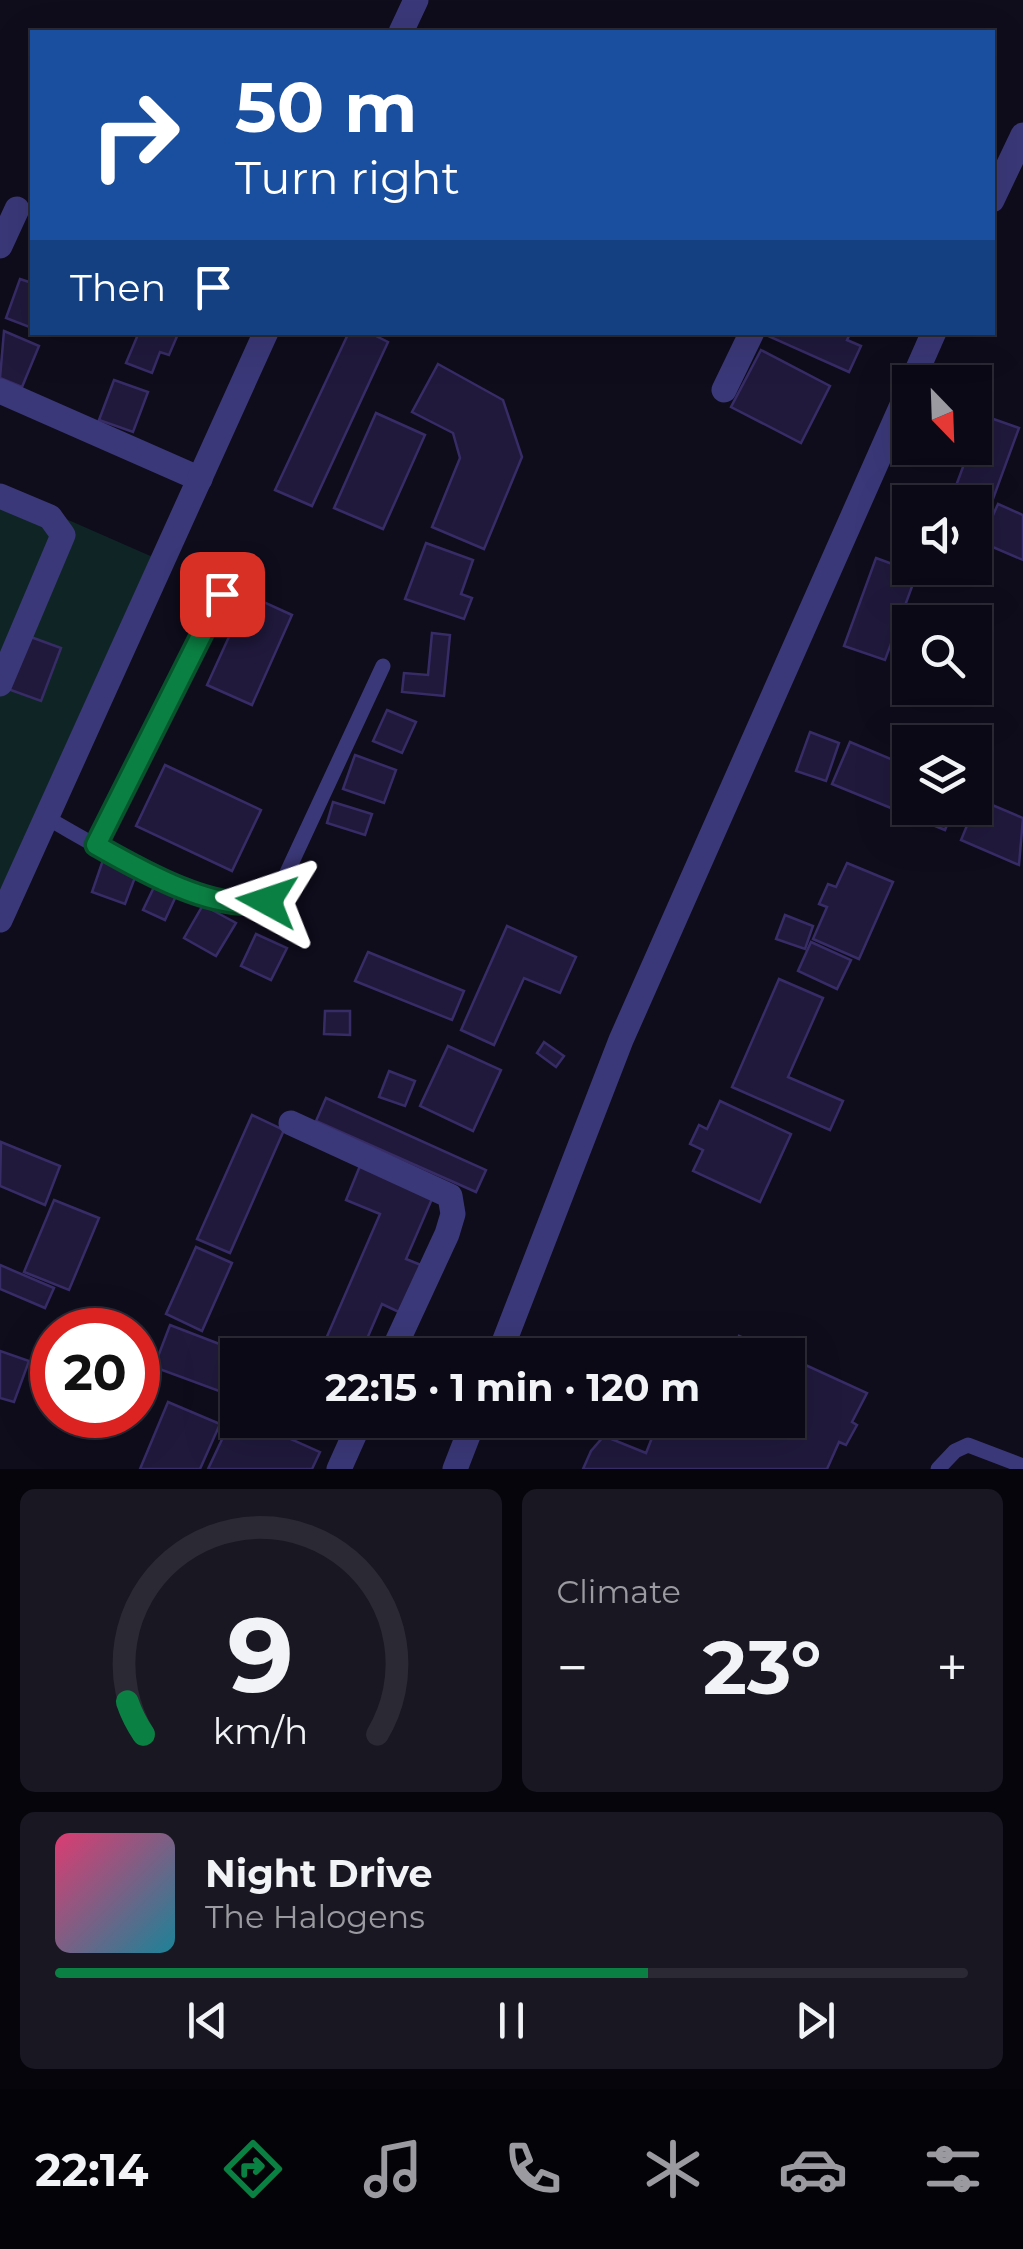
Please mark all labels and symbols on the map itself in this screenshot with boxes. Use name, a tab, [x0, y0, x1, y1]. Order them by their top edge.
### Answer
north arrow	[892, 365, 992, 465]
pin	[180, 552, 265, 637]
position arrow	[215, 849, 319, 953]
speed limit sign: 20	[30, 1308, 160, 1438]

